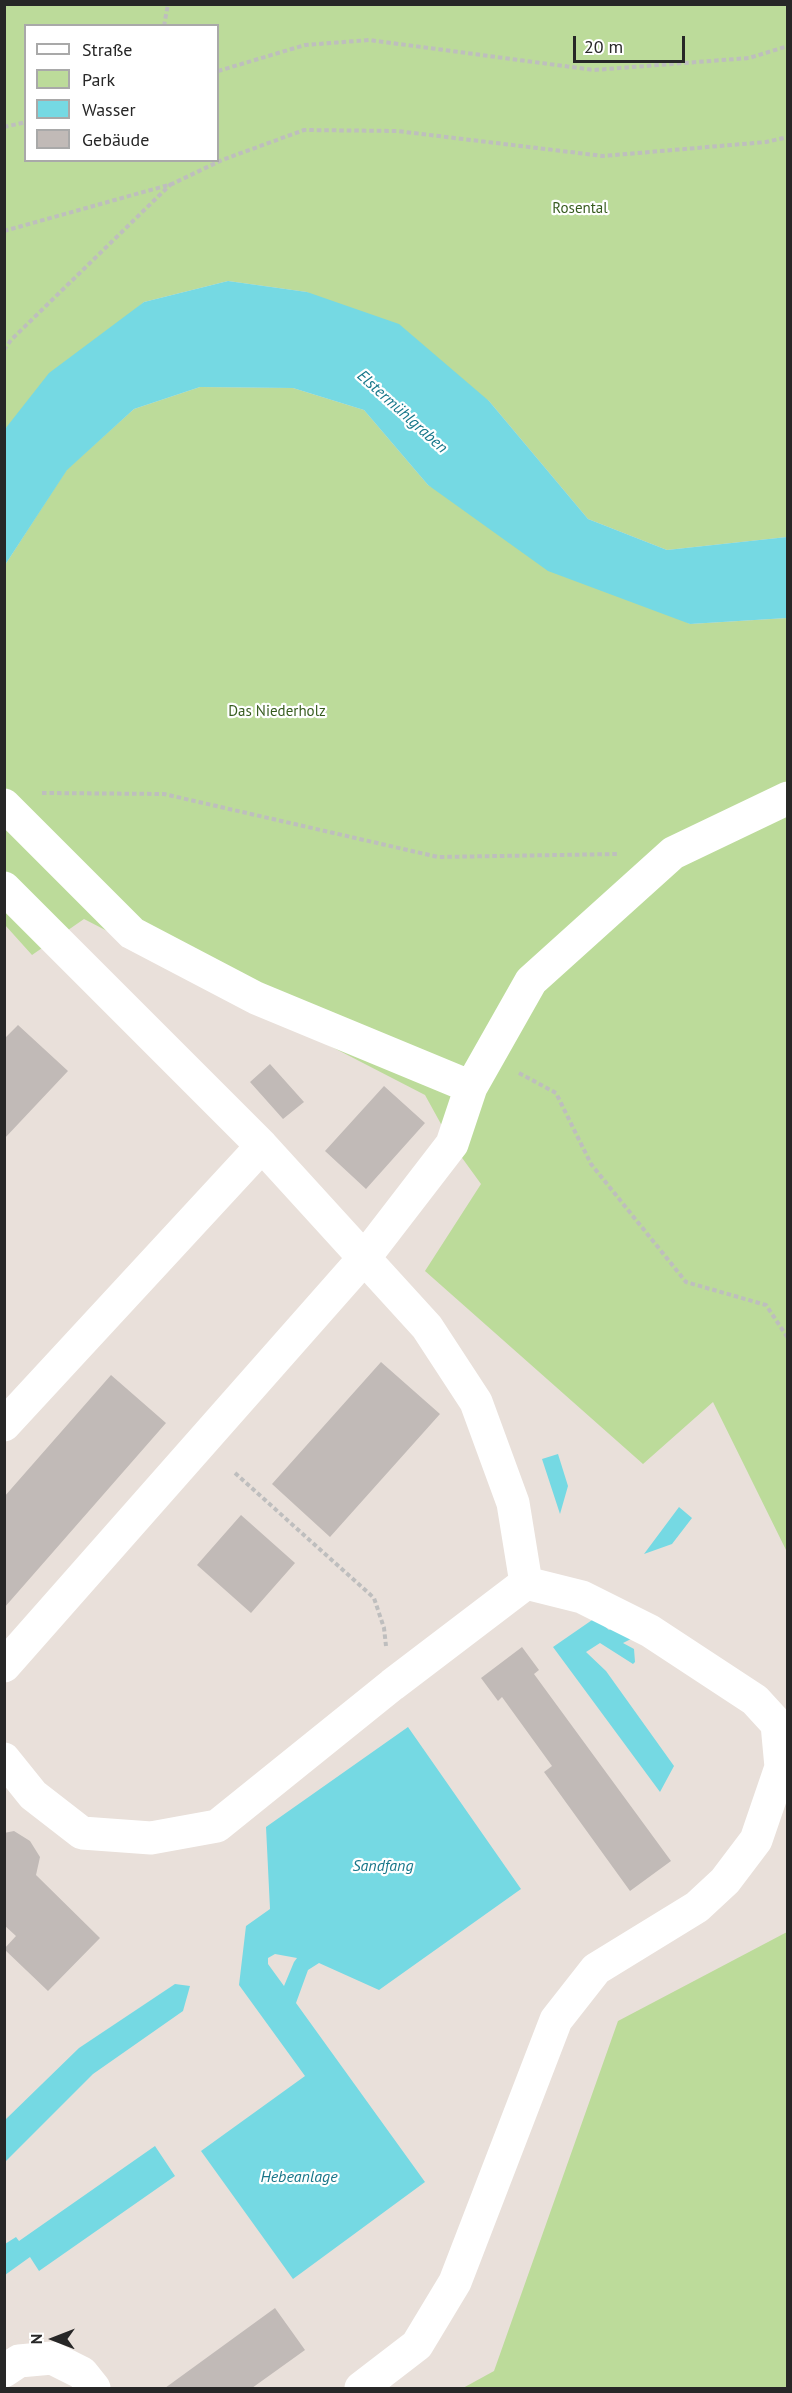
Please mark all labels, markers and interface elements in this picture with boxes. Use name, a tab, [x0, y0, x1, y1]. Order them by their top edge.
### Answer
legend	[24, 24, 219, 162]
scale bar	[576, 24, 688, 62]
text: 20 m	[584, 35, 623, 58]
text: Straße	[82, 38, 133, 61]
text: Park	[82, 68, 115, 91]
text: Wasser	[82, 98, 136, 121]
text: Gebäude	[82, 128, 149, 151]
park label: Rosental	[552, 200, 608, 218]
water label: Elstermühlgraben	[353, 366, 451, 458]
park label: Das Niederholz	[228, 703, 326, 721]
water label: Sandfang	[352, 1856, 414, 1876]
water label: Hebeanlage	[260, 2167, 338, 2187]
north arrow	[24, 2309, 84, 2369]
text: N	[26, 2334, 46, 2344]

